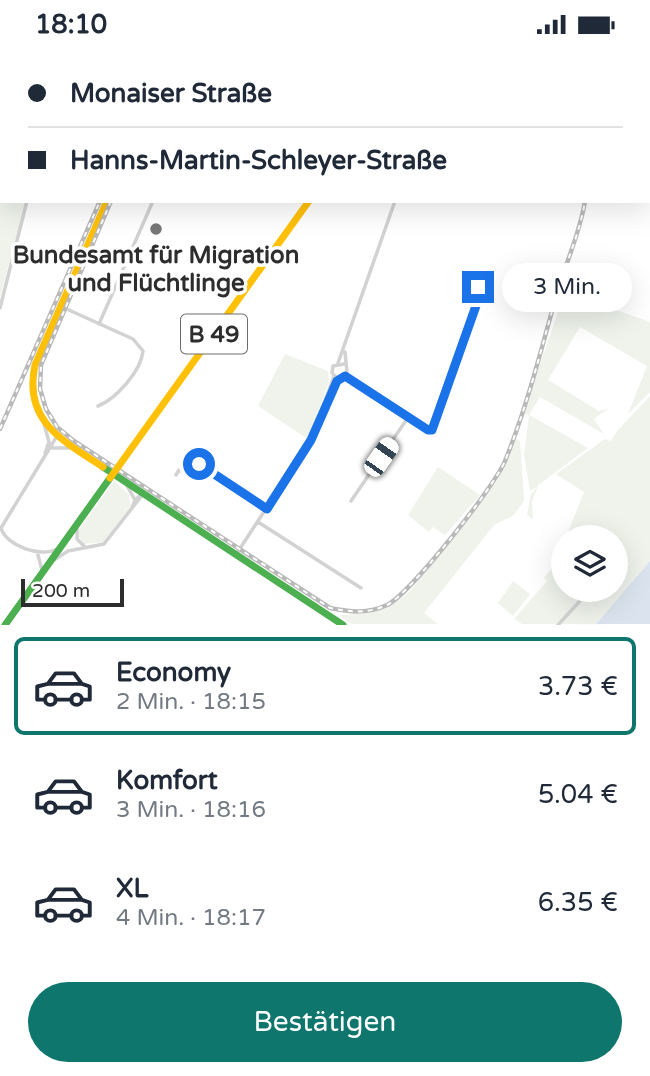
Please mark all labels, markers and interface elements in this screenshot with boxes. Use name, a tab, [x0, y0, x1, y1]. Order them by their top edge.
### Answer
text: 18:10	[35, 9, 107, 40]
text: Monaiser Straße	[70, 78, 272, 109]
text: Hanns-Martin-Schleyer-Straße	[70, 145, 447, 176]
marker: Bundesamt für Migration und Flüchtlinge	[148, 221, 164, 237]
place label: Bundesamt für Migration und Flüchtlinge	[13, 241, 299, 298]
callout: 3 Min.	[503, 263, 632, 311]
route end	[462, 271, 494, 303]
text: 3 Min.	[533, 273, 601, 301]
road number: B 49	[181, 315, 247, 353]
car	[361, 434, 402, 480]
route start	[183, 448, 215, 480]
map controls	[551, 525, 628, 602]
button: layers	[551, 525, 628, 602]
scale bar	[21, 575, 124, 607]
text: 200 m	[32, 580, 90, 602]
icon: car	[32, 655, 95, 718]
text: Economy	[116, 657, 231, 688]
text: 3.73 €	[538, 671, 618, 702]
text: 2 Min. · 18:15	[116, 688, 266, 716]
icon: car	[32, 763, 95, 826]
text: Komfort	[116, 765, 218, 796]
text: 5.04 €	[538, 779, 618, 810]
text: 3 Min. · 18:16	[116, 796, 266, 824]
icon: car	[32, 871, 95, 934]
text: XL	[116, 873, 148, 904]
text: 6.35 €	[538, 887, 618, 918]
text: 4 Min. · 18:17	[116, 904, 266, 932]
button: Bestätigen	[28, 982, 622, 1062]

